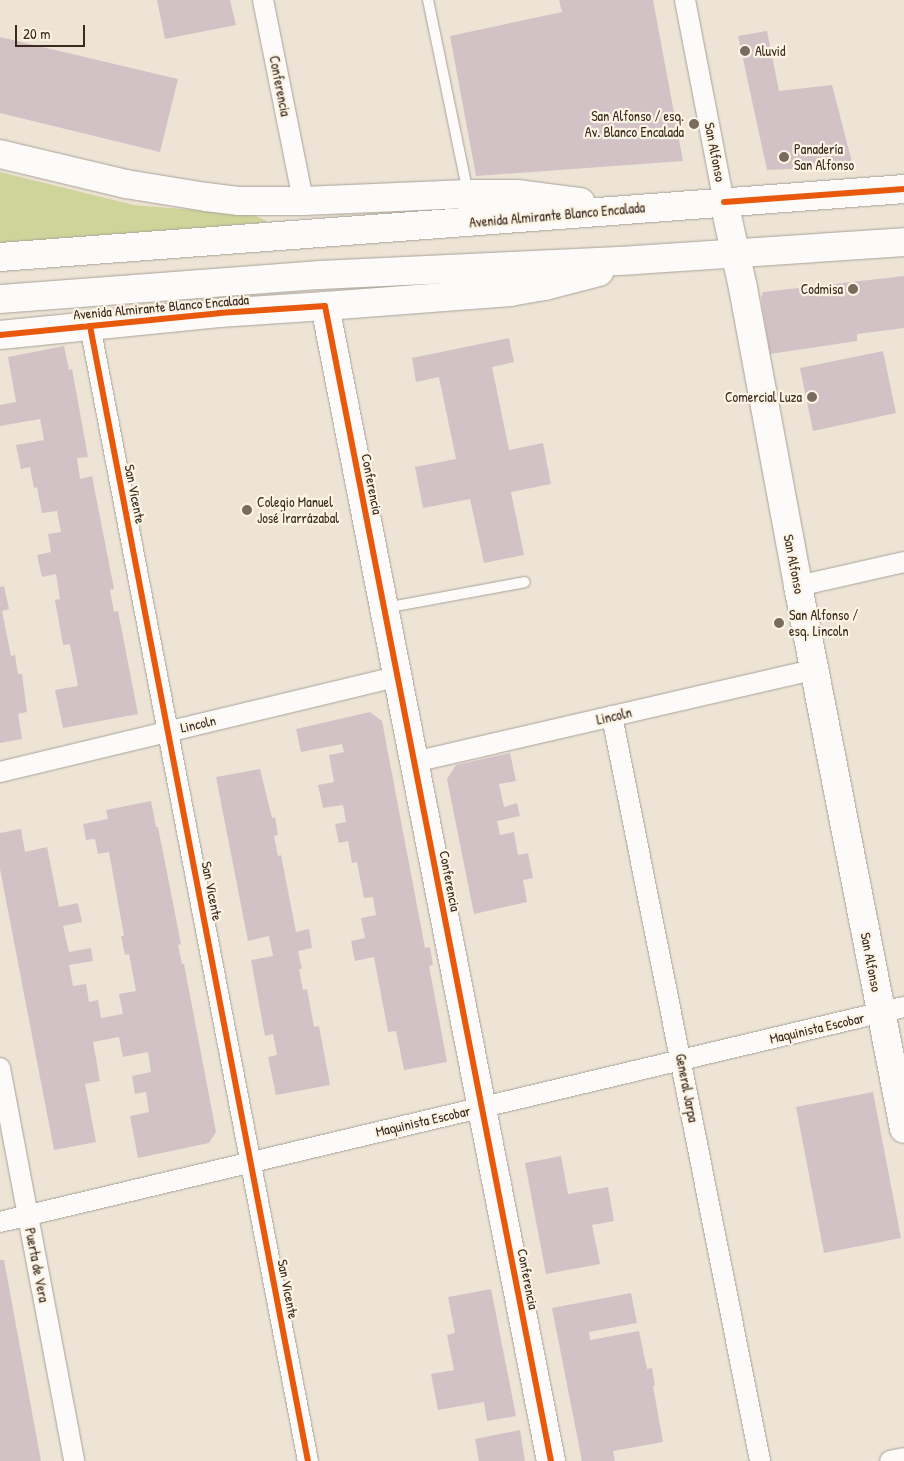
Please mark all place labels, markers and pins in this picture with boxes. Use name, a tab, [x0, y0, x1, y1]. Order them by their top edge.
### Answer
place label: Aluvid	[755, 43, 785, 59]
marker: Aluvid	[739, 45, 751, 57]
place label: San Alfonso / esq. Av. Blanco Encalada	[585, 108, 684, 140]
marker: San Alfonso / esq. Av. Blanco Encalada	[688, 118, 700, 130]
place label: Panadería San Alfonso	[794, 141, 854, 174]
marker: Panadería San Alfonso	[778, 151, 790, 163]
place label: Codmisa	[801, 281, 843, 297]
marker: Codmisa	[847, 283, 859, 295]
place label: Comercial Luza	[725, 389, 802, 405]
marker: Comercial Luza	[806, 391, 818, 403]
place label: Colegio Manuel José Irarrázabal	[257, 494, 339, 526]
marker: Colegio Manuel José Irarrázabal	[241, 504, 253, 516]
place label: San Alfonso / esq. Lincoln	[789, 607, 858, 640]
marker: San Alfonso / esq. Lincoln	[773, 617, 785, 629]

